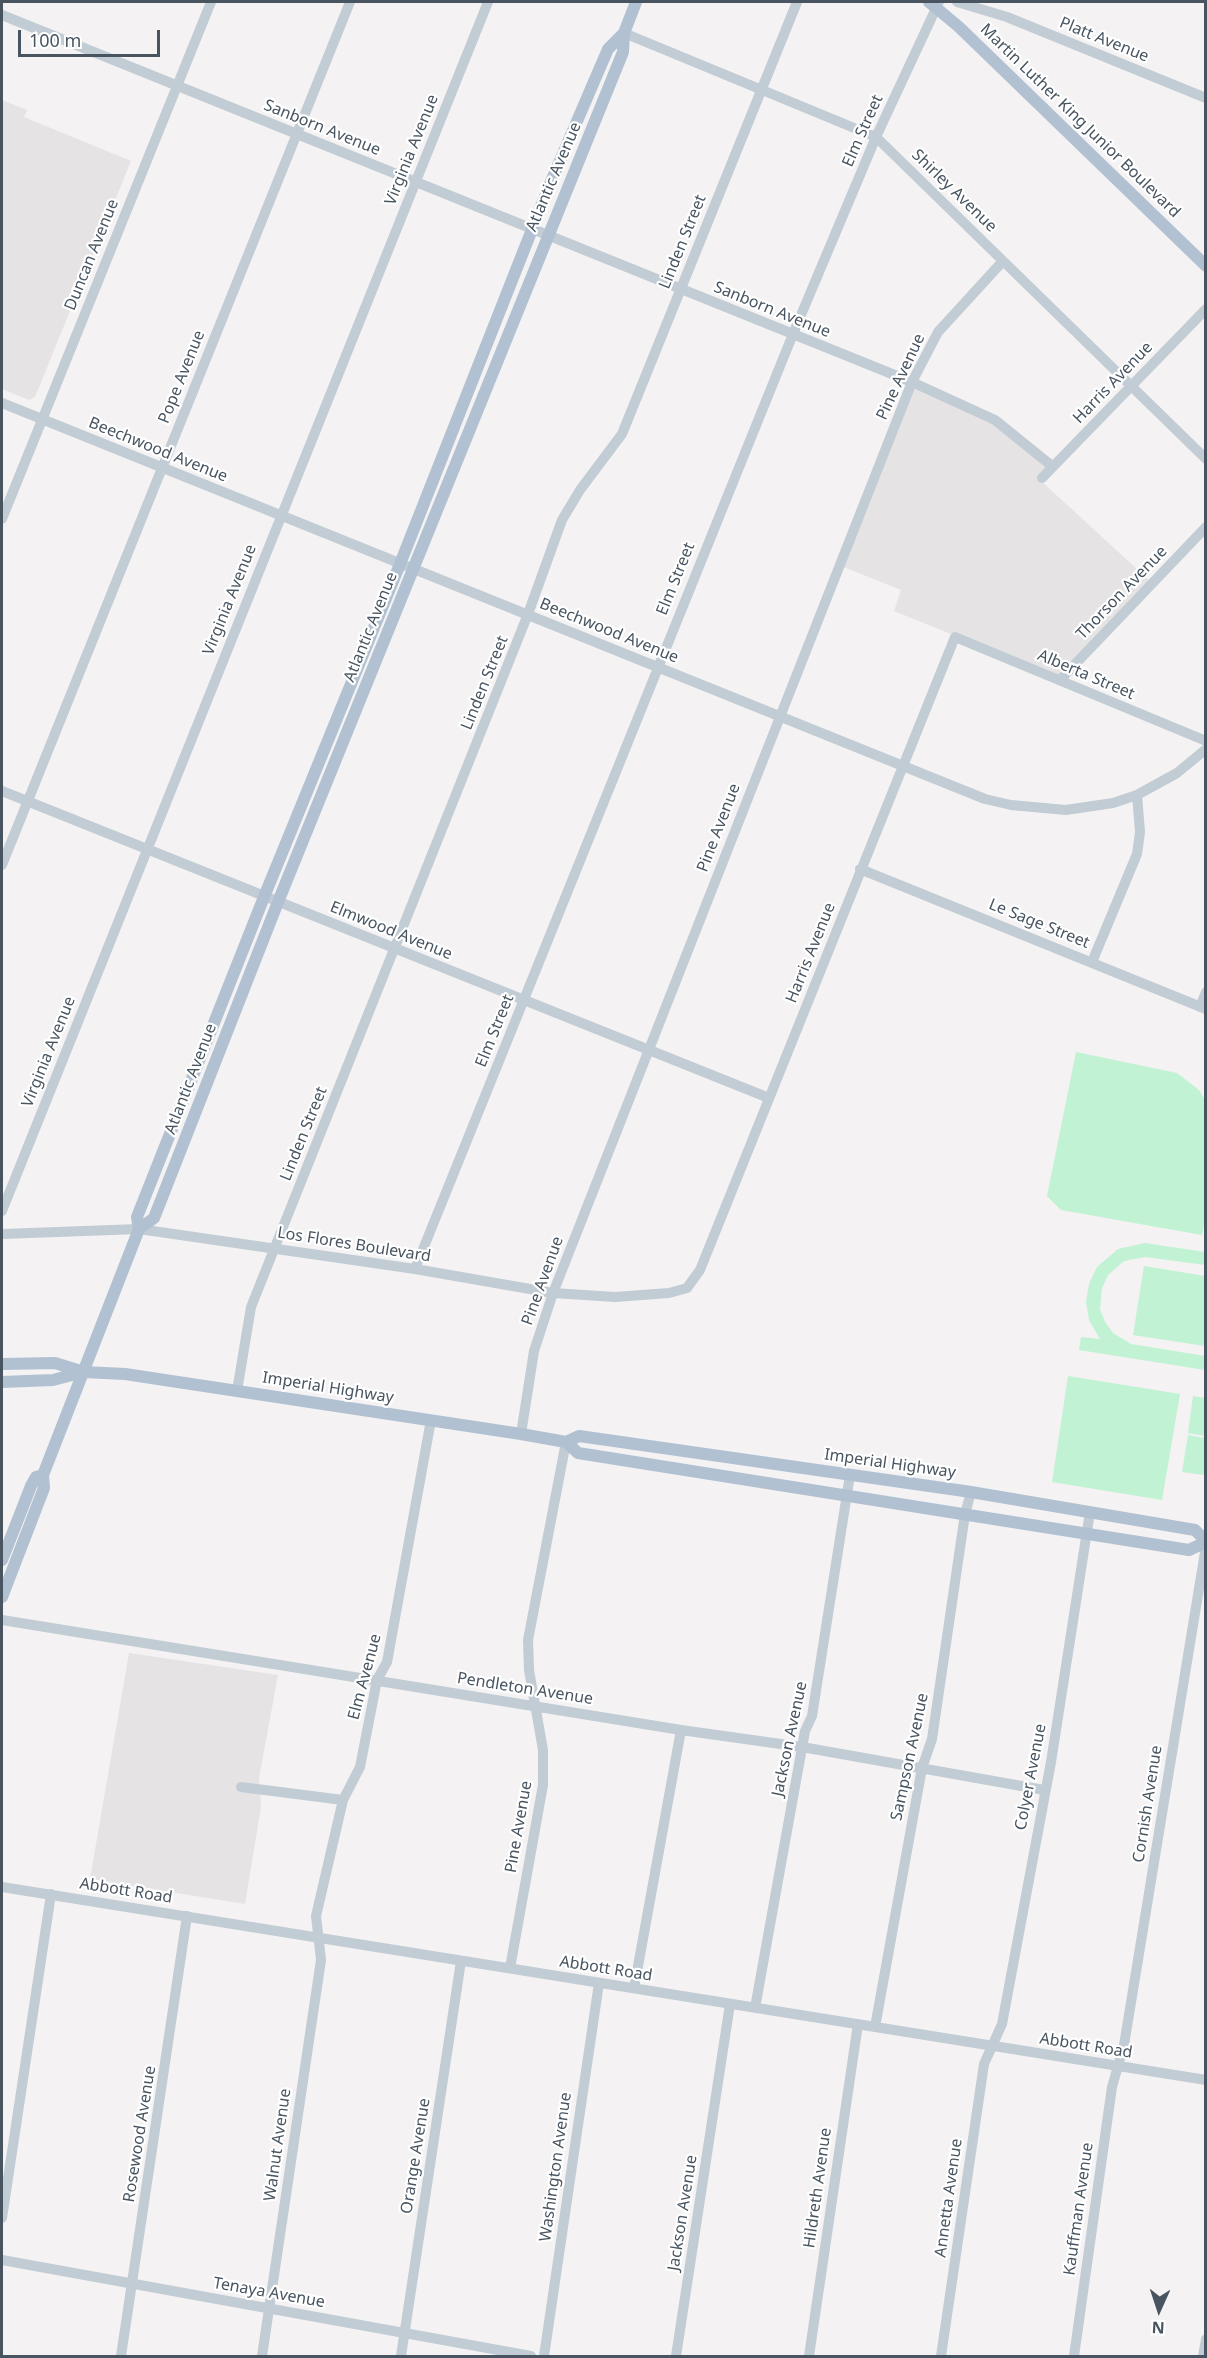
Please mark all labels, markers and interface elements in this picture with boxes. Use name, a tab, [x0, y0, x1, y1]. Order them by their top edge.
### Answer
street label: Platt Avenue	[1057, 13, 1151, 67]
scale bar	[21, 18, 164, 56]
street label: Martin Luther King Junior Boulevard	[976, 20, 1184, 222]
text: 100 m	[29, 28, 81, 52]
street label: Virginia Avenue	[381, 92, 443, 208]
street label: Elm Street	[839, 92, 887, 170]
street label: Sanborn Avenue	[261, 96, 383, 160]
street label: Atlantic Avenue	[522, 119, 586, 235]
street label: Shirley Avenue	[908, 146, 1000, 236]
street label: Linden Street	[655, 192, 711, 292]
street label: Duncan Avenue	[61, 197, 123, 313]
street label: Sanborn Avenue	[711, 278, 833, 342]
street label: Pope Avenue	[155, 328, 209, 426]
street label: Pine Avenue	[873, 331, 929, 423]
street label: Harris Avenue	[1069, 338, 1157, 428]
street label: Beechwood Avenue	[86, 413, 230, 487]
street label: Elm Street	[653, 540, 699, 618]
street label: Virginia Avenue	[199, 542, 261, 658]
street label: Thorson Avenue	[1072, 542, 1172, 644]
street label: Atlantic Avenue	[340, 569, 402, 685]
street label: Beechwood Avenue	[537, 594, 681, 668]
street label: Linden Street	[457, 633, 513, 733]
street label: Alberta Street	[1035, 646, 1137, 704]
street label: Pine Avenue	[693, 781, 745, 875]
street label: Le Sage Street	[986, 895, 1092, 953]
street label: Elmwood Avenue	[327, 898, 455, 964]
street label: Harris Avenue	[782, 900, 840, 1006]
street label: Elm Street	[472, 992, 518, 1070]
street label: Virginia Avenue	[18, 994, 80, 1110]
street label: Atlantic Avenue	[161, 1021, 221, 1137]
street label: Linden Street	[276, 1084, 332, 1184]
street label: Los Flores Boulevard	[276, 1223, 432, 1267]
street label: Pine Avenue	[518, 1234, 568, 1328]
street label: Imperial Highway	[261, 1368, 395, 1408]
street label: Imperial Highway	[823, 1445, 957, 1483]
street label: Elm Avenue	[344, 1632, 386, 1722]
street label: Pendleton Avenue	[456, 1669, 594, 1709]
street label: Jackson Avenue	[768, 1680, 812, 1798]
street label: Sampson Avenue	[887, 1691, 933, 1823]
street label: Colyer Avenue	[1011, 1722, 1051, 1832]
street label: Cornish Avenue	[1129, 1744, 1167, 1864]
street label: Pine Avenue	[501, 1780, 537, 1874]
street label: Abbott Road	[78, 1874, 174, 1908]
street label: Abbott Road	[558, 1952, 654, 1986]
street label: Abbott Road	[1038, 2029, 1134, 2063]
street label: Rosewood Avenue	[120, 2064, 160, 2204]
street label: Walnut Avenue	[261, 2087, 295, 2203]
street label: Washington Avenue	[536, 2091, 576, 2243]
street label: Orange Avenue	[397, 2097, 435, 2215]
street label: Hildreth Avenue	[800, 2127, 836, 2249]
street label: Annetta Avenue	[931, 2137, 967, 2259]
street label: Kauffman Avenue	[1060, 2141, 1098, 2277]
street label: Jackson Avenue	[664, 2154, 702, 2272]
street label: Tenaya Avenue	[212, 2274, 326, 2312]
north arrow	[1129, 2280, 1189, 2340]
text: N	[1151, 2317, 1165, 2339]

